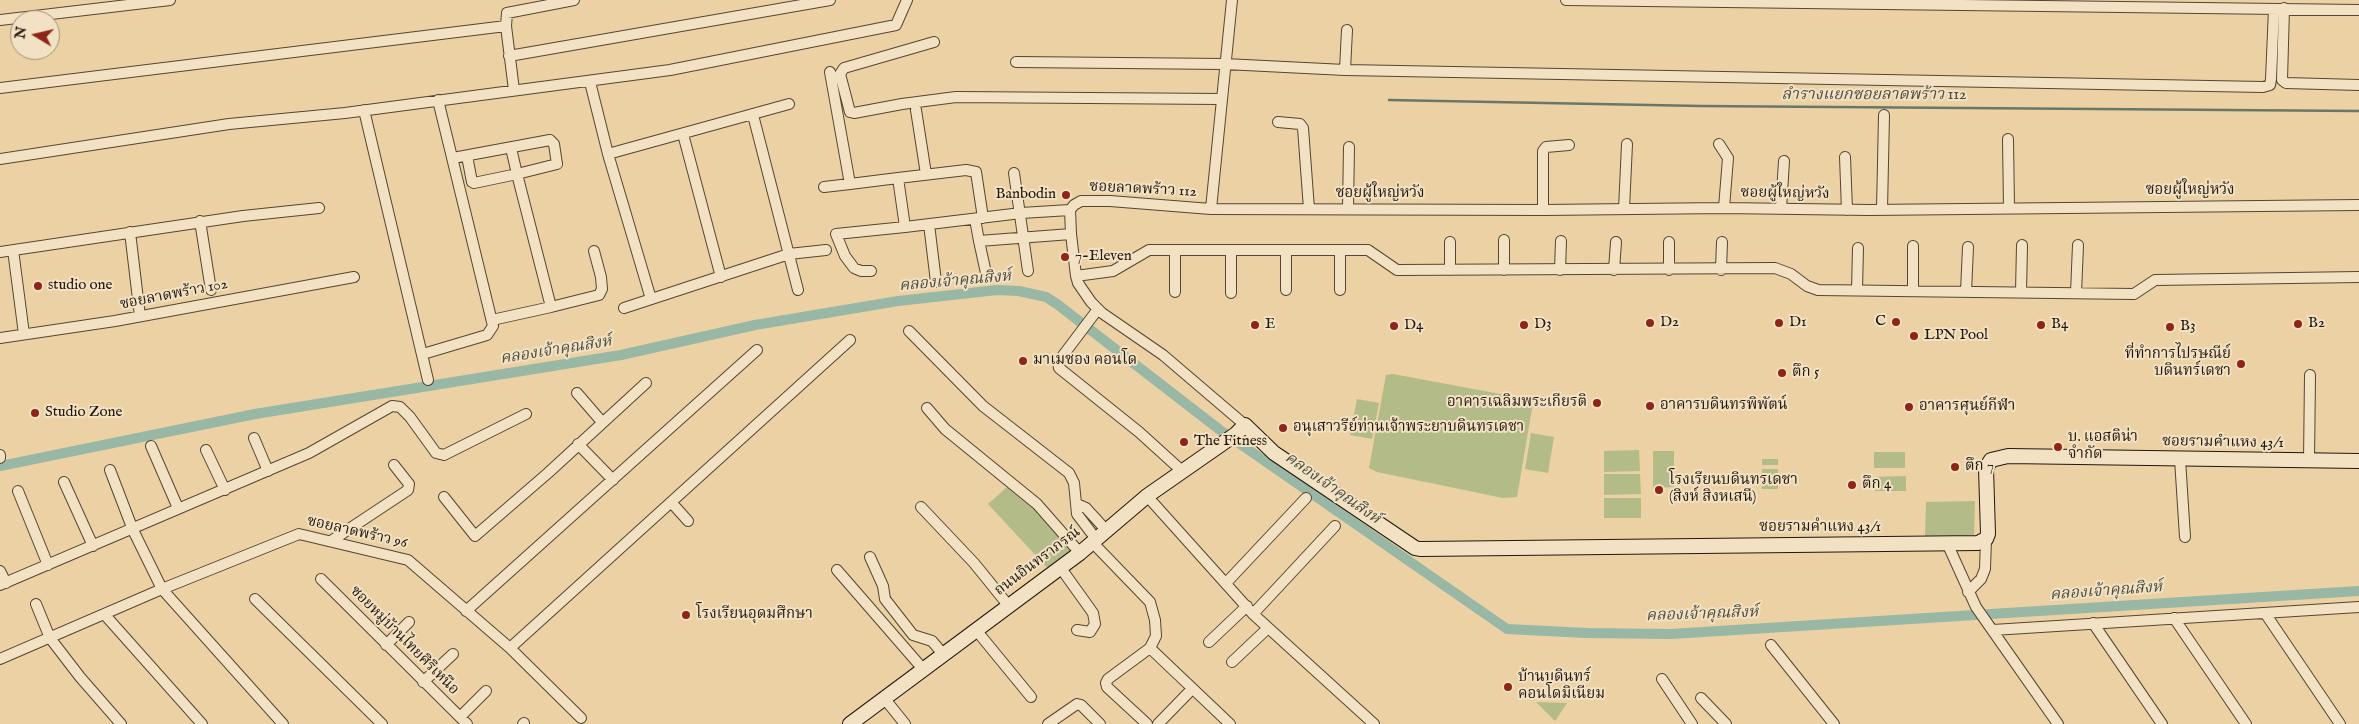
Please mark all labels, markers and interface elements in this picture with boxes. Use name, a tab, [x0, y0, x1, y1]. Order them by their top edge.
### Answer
north arrow	[10, 10, 60, 60]
text: N	[11, 25, 31, 40]
water label: ลำรางแยกซอยลาดพร้าว 112	[1781, 86, 1967, 106]
street label: ซอยลาดพร้าว 112	[1089, 178, 1197, 202]
street label: ซอยผู้ใหญ่หวัง	[2145, 182, 2235, 200]
street label: ซอยผู้ใหญ่หวัง	[1740, 184, 1830, 204]
street label: ซอยผู้ใหญ่หวัง	[1335, 185, 1425, 203]
place label: Banbodin	[996, 186, 1056, 204]
marker: Banbodin	[1060, 189, 1072, 201]
place label: 7-Eleven	[1075, 248, 1132, 266]
marker: 7-Eleven	[1059, 251, 1071, 263]
water label: คลองเจ้าคุณสิงห์	[898, 268, 1012, 296]
street label: ซอยลาดพร้าว 102	[119, 276, 229, 314]
place label: studio one	[48, 277, 112, 295]
marker: studio one	[32, 280, 44, 292]
place label: C	[1875, 313, 1886, 331]
place label: D2	[1660, 314, 1679, 332]
place label: D1	[1789, 314, 1807, 332]
place label: B2	[2308, 315, 2325, 333]
place label: E	[1265, 316, 1275, 334]
place label: D3	[1534, 316, 1552, 334]
marker: C	[1890, 316, 1902, 328]
place label: B4	[2051, 316, 2068, 334]
place label: D4	[1404, 317, 1423, 335]
marker: D2	[1644, 317, 1656, 329]
marker: D1	[1773, 317, 1785, 329]
place label: B3	[2180, 318, 2196, 336]
marker: B2	[2292, 318, 2304, 330]
marker: E	[1249, 319, 1261, 331]
marker: D3	[1518, 319, 1530, 331]
marker: B4	[2035, 319, 2047, 331]
marker: D4	[1388, 320, 1400, 332]
marker: B3	[2164, 321, 2176, 333]
place label: LPN Pool	[1924, 327, 1988, 345]
marker: LPN Pool	[1908, 330, 1920, 342]
water label: คลองเจ้าคุณสิงห์	[499, 333, 613, 369]
place label: ที่ทำการไปรษณีย์ บดินทร์เดชา	[2125, 346, 2231, 381]
place label: มาเมซอง คอนโด	[1033, 352, 1137, 370]
marker: มาเมซอง คอนโด	[1017, 355, 1029, 367]
marker: ที่ทำการไปรษณีย์ บดินทร์เดชา	[2235, 358, 2247, 370]
place label: ตึก 5	[1792, 364, 1819, 382]
marker: ตึก 5	[1776, 367, 1788, 379]
place label: อาคารเฉลิมพระเกียรติ	[1447, 394, 1587, 412]
marker: อาคารเฉลิมพระเกียรติ	[1591, 397, 1603, 409]
place label: อาคารบดินทรพิพัตน์	[1660, 397, 1788, 415]
place label: อาคารศุนย์กีฬา	[1919, 398, 2015, 416]
marker: อาคารบดินทรพิพัตน์	[1644, 400, 1656, 412]
marker: อาคารศุนย์กีฬา	[1903, 401, 1915, 413]
place label: Studio Zone	[45, 404, 122, 422]
marker: Studio Zone	[29, 407, 41, 419]
place label: อนุเสาวรีย์ท่านเจ้าพระยาบดินทรเดชา	[1293, 419, 1524, 437]
marker: อนุเสาวรีย์ท่านเจ้าพระยาบดินทรเดชา	[1277, 422, 1289, 434]
place label: บ. แอสติน่า จำกัด	[2068, 429, 2138, 464]
place label: The Fitness	[1194, 433, 1267, 451]
street label: ซอยรามคำแหง 43/1	[2162, 433, 2284, 453]
marker: The Fitness	[1178, 436, 1190, 448]
marker: บ. แอสติน่า จำกัด	[2052, 441, 2064, 453]
water label: คลองเจ้าคุณสิงห์	[1281, 449, 1383, 529]
place label: ตึก 7	[1965, 458, 1994, 476]
marker: ตึก 7	[1949, 461, 1961, 473]
place label: โรงเรียนบดินทรเดชา (สิงห์ สิงหเสนี)	[1669, 472, 1798, 507]
place label: ตึก 4	[1862, 476, 1891, 494]
marker: ตึก 4	[1846, 479, 1858, 491]
marker: โรงเรียนบดินทรเดชา (สิงห์ สิงหเสนี)	[1653, 484, 1665, 496]
street label: ซอยลาดพร้าว 96	[305, 513, 409, 553]
street label: ซอยรามคำแหง 43/1	[1759, 519, 1881, 537]
street label: ถนนอินทราภรณ์	[991, 524, 1085, 600]
water label: คลองเจ้าคุณสิงห์	[2049, 579, 2163, 605]
street label: ซอยหมู่บ้านไทยศิริเหนือ	[346, 583, 462, 699]
water label: คลองเจ้าคุณสิงห์	[1646, 603, 1758, 627]
place label: โรงเรียนอุดมศึกษา	[696, 606, 813, 624]
marker: โรงเรียนอุดมศึกษา	[680, 609, 692, 621]
place label: บ้านบดินทร์ คอนโดมิเนียม	[1518, 669, 1605, 704]
marker: บ้านบดินทร์ คอนโดมิเนียม	[1502, 681, 1514, 693]

